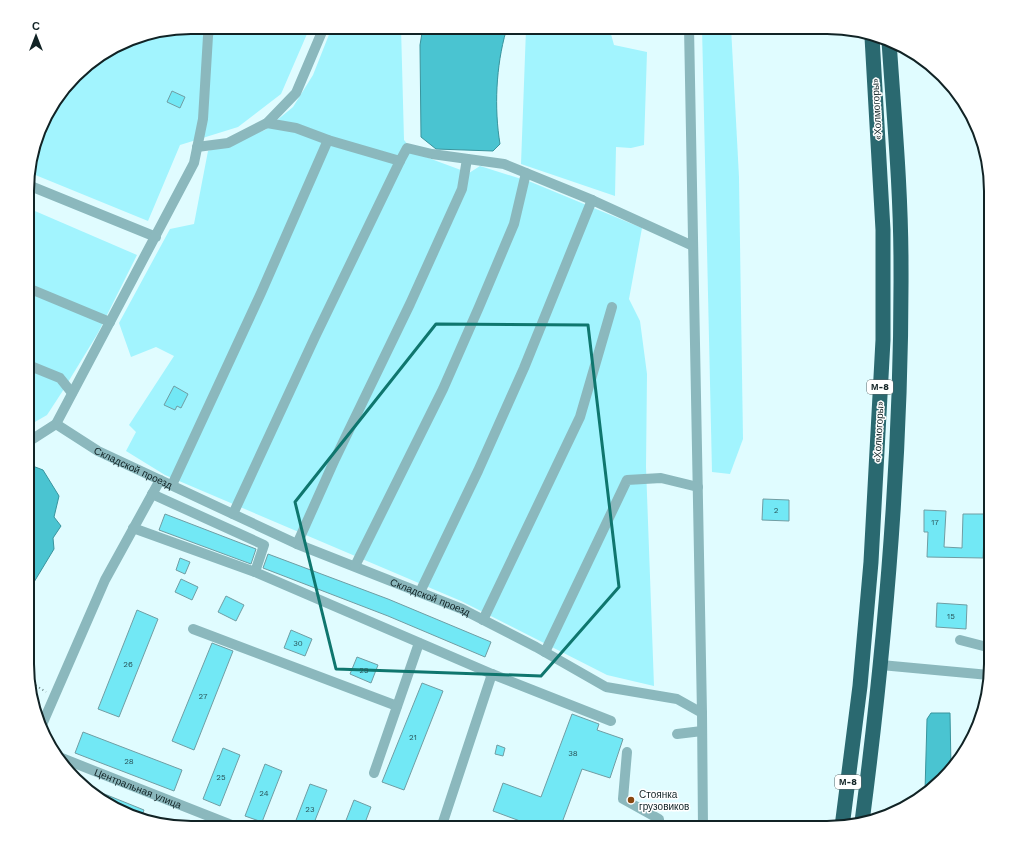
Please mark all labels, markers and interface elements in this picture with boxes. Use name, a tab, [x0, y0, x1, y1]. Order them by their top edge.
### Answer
north arrow	[16, 16, 56, 56]
text: С	[32, 20, 40, 33]
street label: «Холмогоры»	[869, 78, 884, 140]
road number: М-8	[867, 380, 893, 394]
street label: «Холмогоры»	[871, 401, 886, 463]
street label: Складской проезд	[92, 445, 174, 491]
house number: 2	[774, 506, 779, 515]
house number: 17	[931, 518, 939, 527]
street label: Складской проезд	[389, 576, 472, 618]
house number: 15	[947, 612, 955, 621]
house number: 30	[293, 639, 303, 648]
house number: 26	[123, 660, 133, 669]
house number: 29	[359, 666, 369, 675]
house number: 27	[199, 692, 208, 701]
house number: 21	[409, 733, 417, 742]
house number: 38	[568, 749, 578, 758]
house number: 28	[124, 757, 134, 766]
street label: Центральная улица	[93, 767, 183, 811]
house number: 25	[216, 773, 226, 782]
road number: М-8	[835, 775, 861, 789]
house number: 24	[259, 789, 269, 798]
place label: Стоянка грузовиков	[639, 789, 689, 812]
marker: Стоянка грузовиков	[626, 795, 636, 805]
house number: 23	[305, 805, 315, 814]

